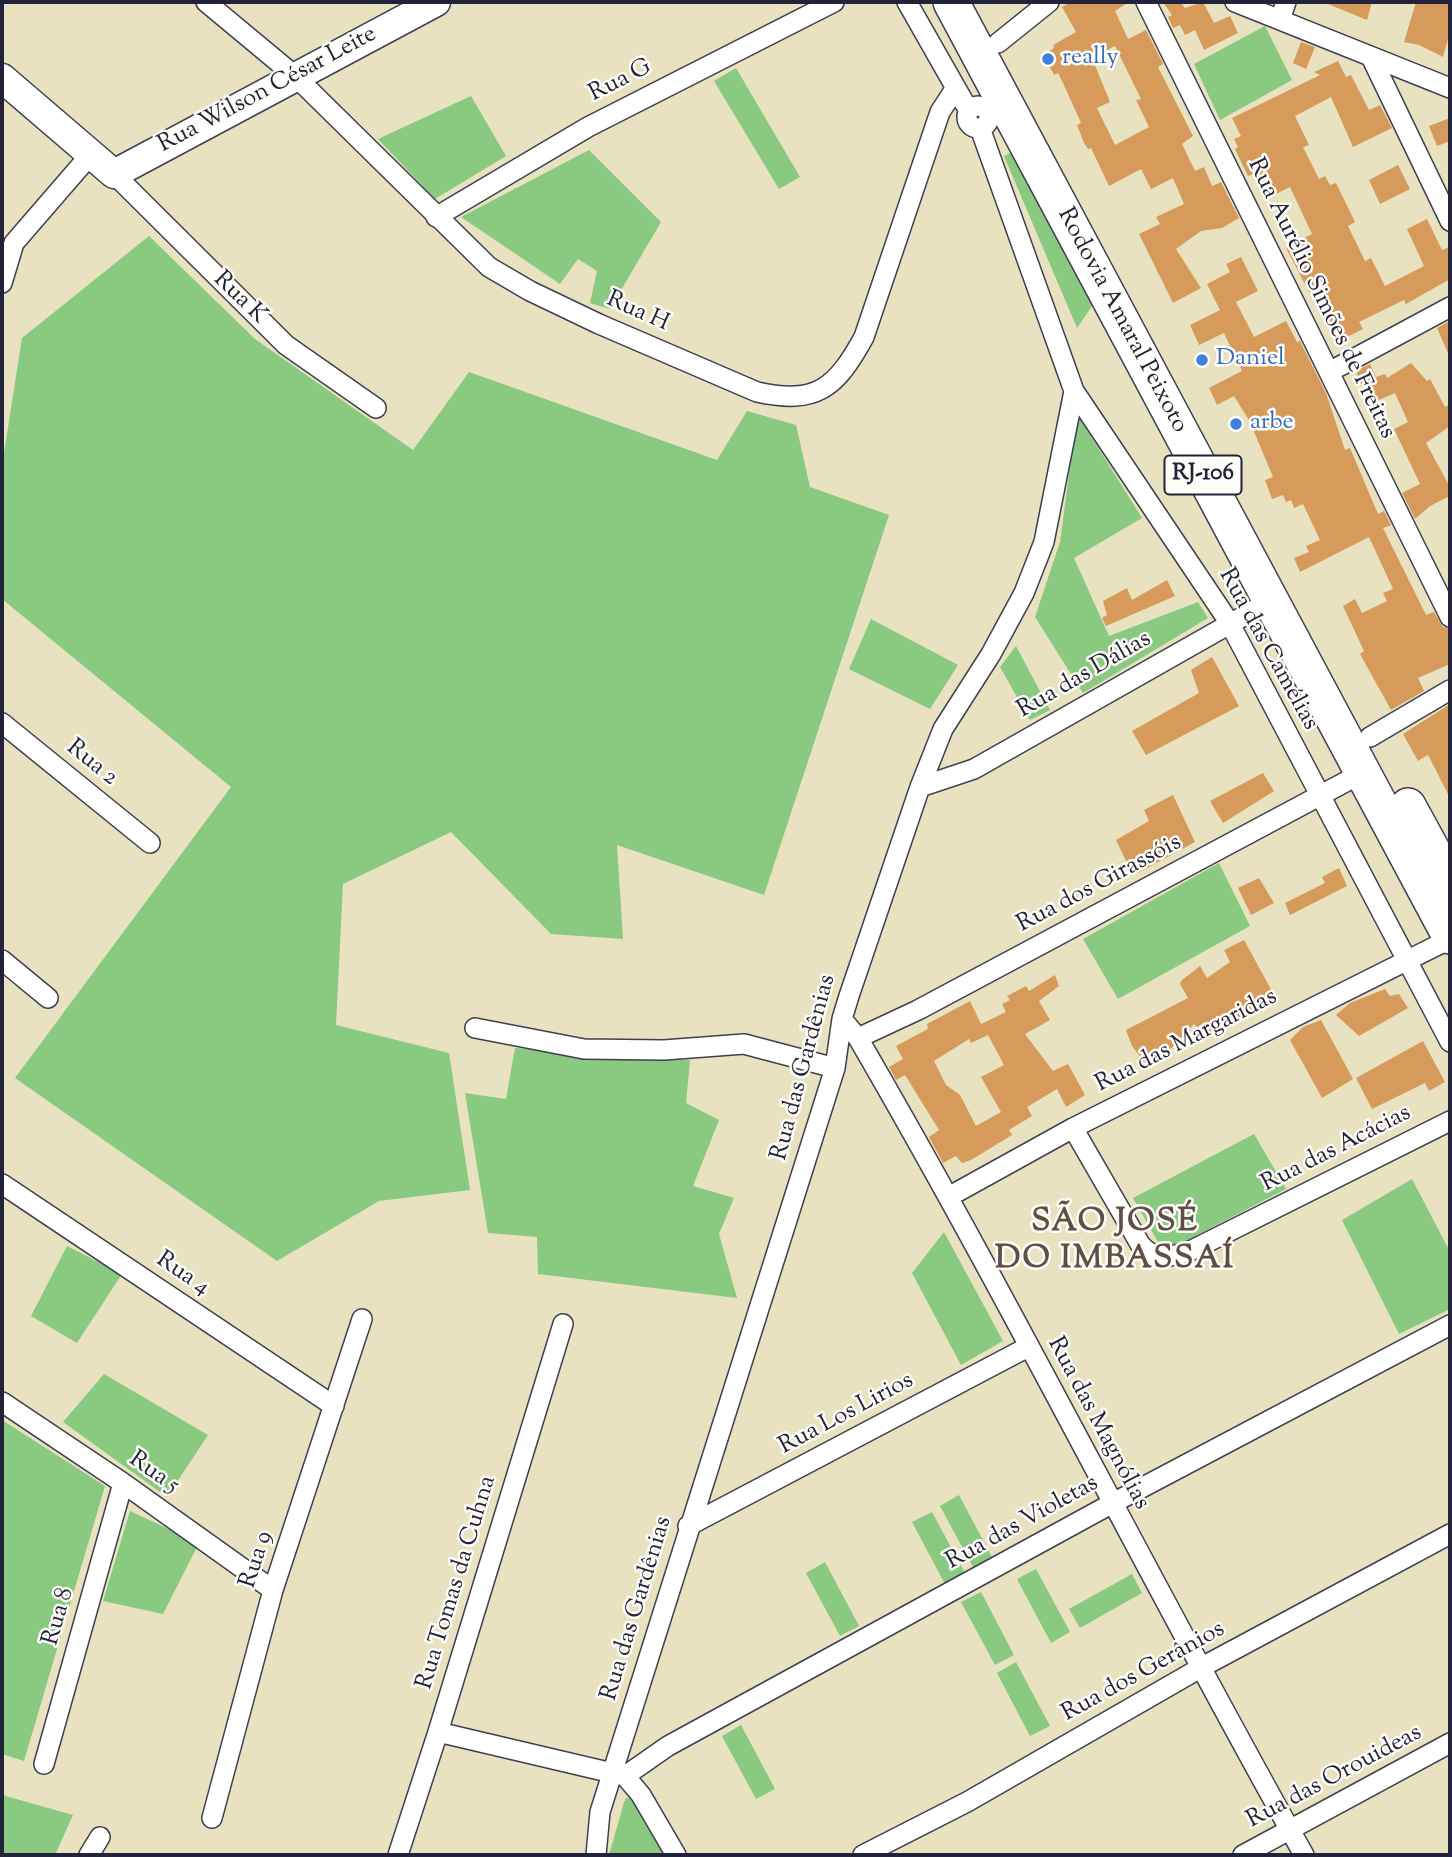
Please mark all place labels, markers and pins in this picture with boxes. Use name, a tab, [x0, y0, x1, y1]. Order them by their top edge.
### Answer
place label: really	[1062, 45, 1118, 73]
marker: really	[1040, 51, 1056, 67]
place label: Daniel	[1216, 346, 1285, 374]
marker: Daniel	[1194, 352, 1210, 368]
place label: arbe	[1250, 410, 1294, 438]
marker: arbe	[1228, 416, 1244, 432]

